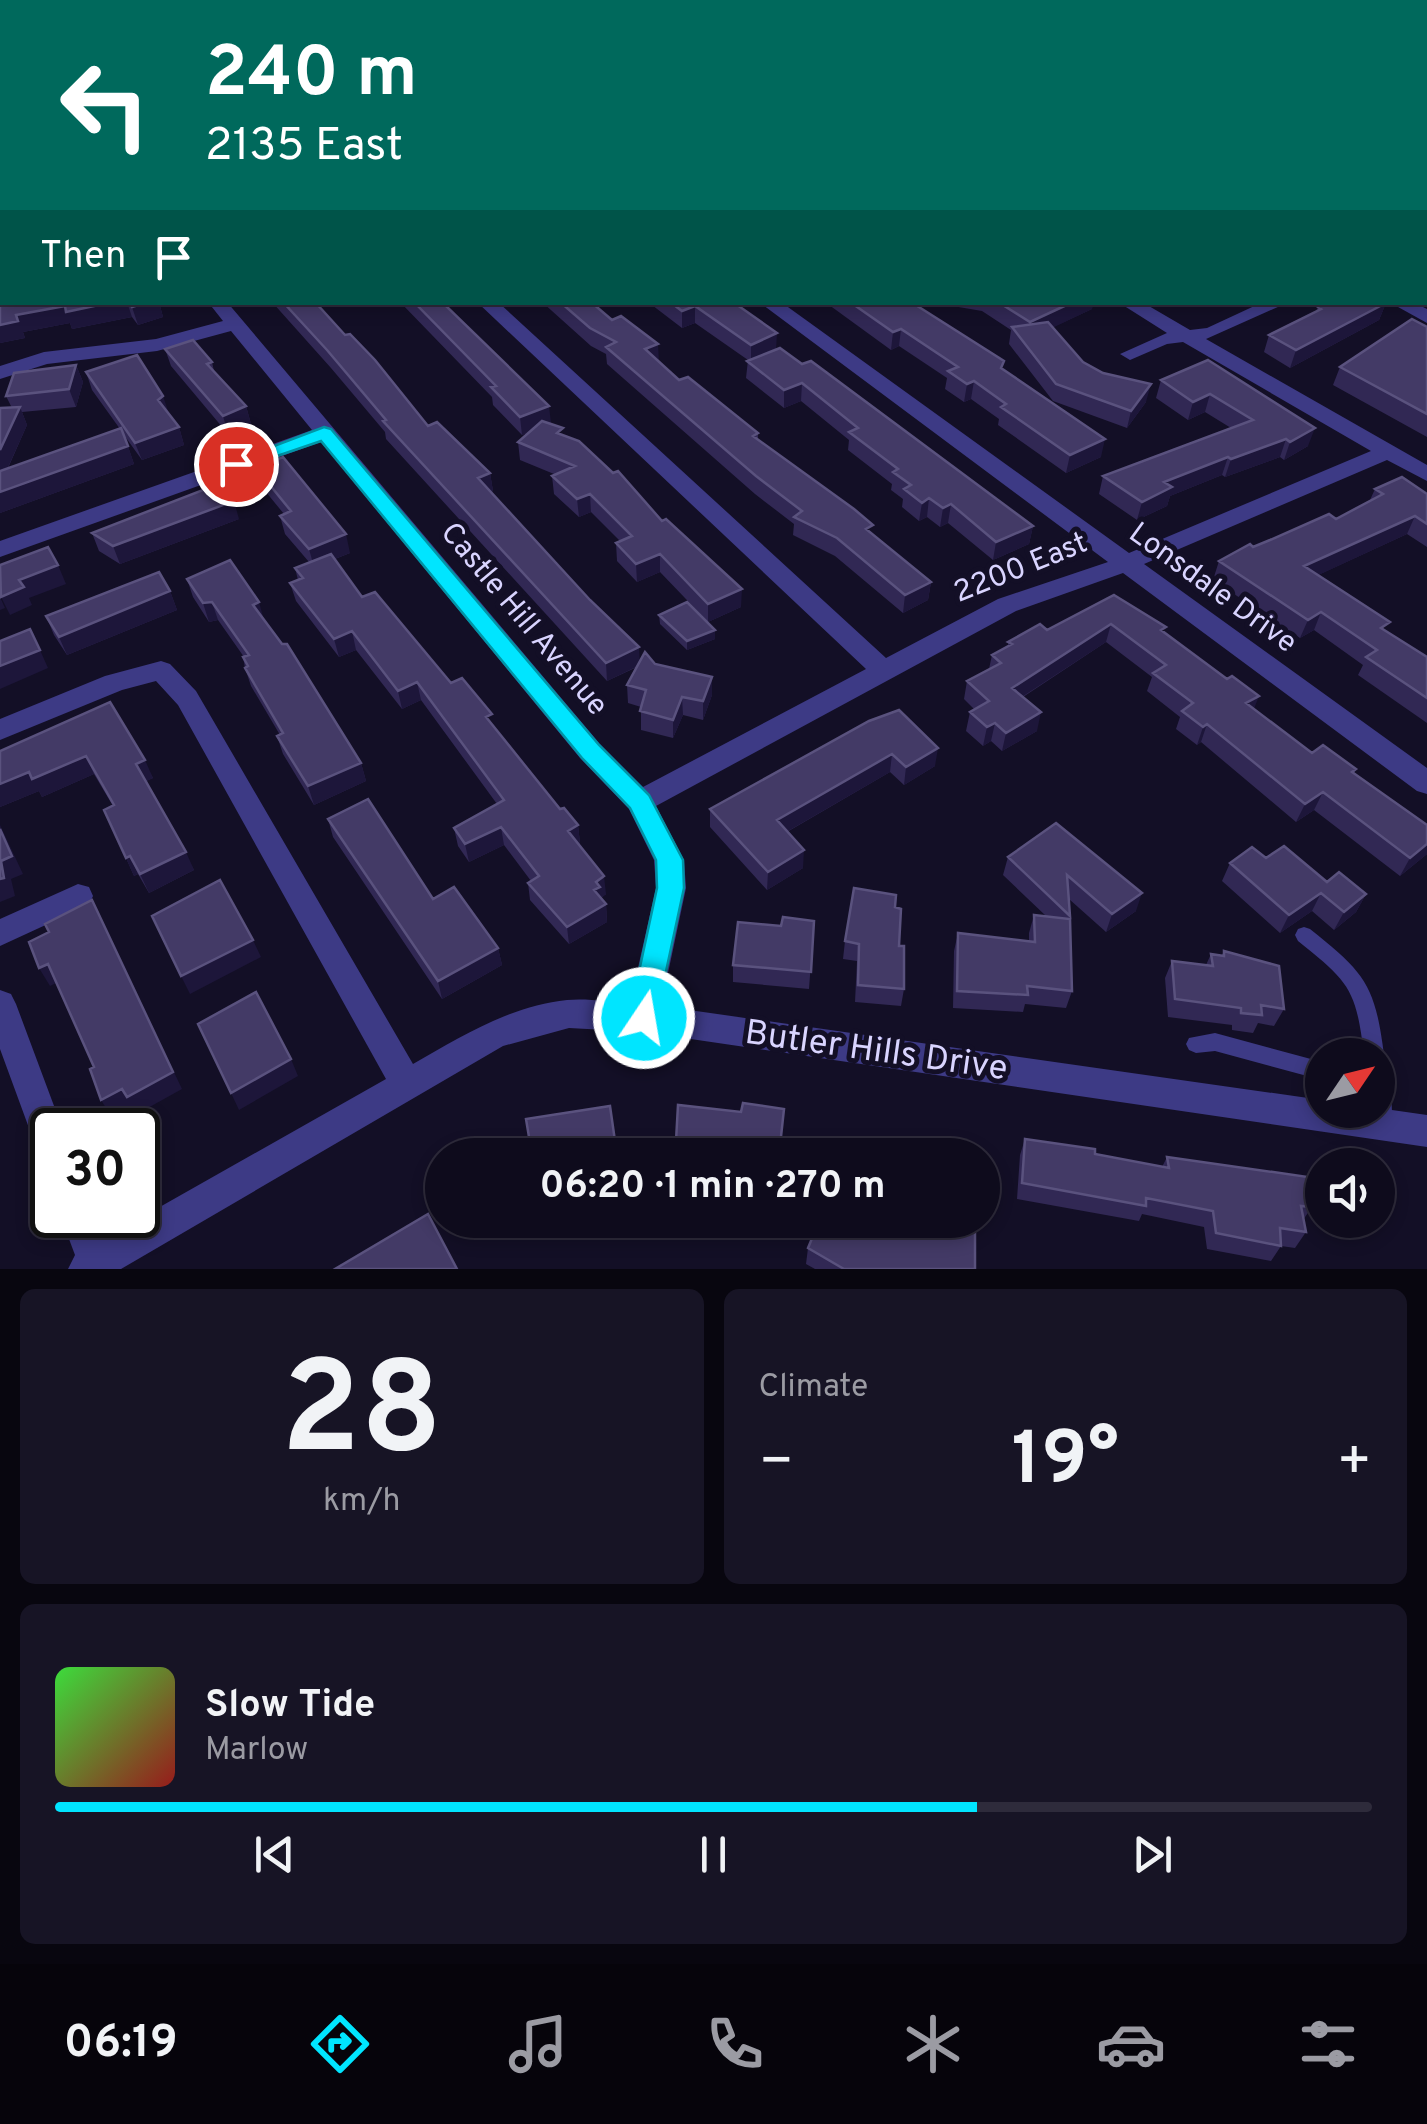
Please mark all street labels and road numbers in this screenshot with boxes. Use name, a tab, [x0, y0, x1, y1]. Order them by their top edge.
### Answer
street label: Castle Hill Avenue	[431, 516, 615, 724]
street label: Lonsdale Drive	[1121, 516, 1303, 662]
street label: 2200 East	[949, 525, 1093, 613]
street label: Butler Hills Drive	[742, 1012, 1010, 1092]

